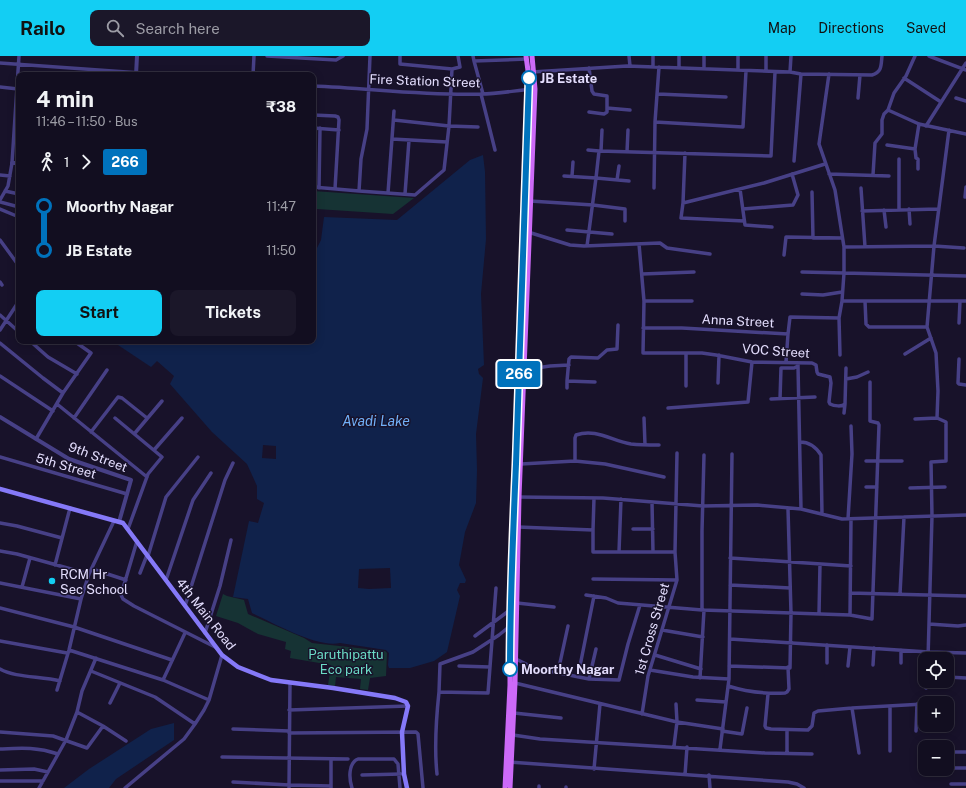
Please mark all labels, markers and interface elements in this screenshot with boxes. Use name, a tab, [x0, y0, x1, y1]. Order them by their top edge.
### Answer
search box	[90, 10, 370, 46]
text: Railo	[20, 17, 66, 39]
icon: search	[104, 17, 126, 39]
text: Search here	[136, 20, 220, 37]
text: Map	[768, 20, 796, 36]
text: Directions	[818, 20, 884, 36]
text: Saved	[906, 20, 946, 36]
marker: JB Estate	[521, 70, 537, 86]
place label: JB Estate	[540, 71, 597, 86]
street label: Fire Station Street	[369, 72, 481, 90]
text: 4 min	[36, 86, 94, 112]
text: ₹38	[266, 98, 296, 115]
text: 11:46 – 11:50 · Bus	[36, 114, 138, 129]
icon: walk	[36, 151, 58, 173]
icon: forward	[75, 151, 97, 173]
text: 266	[111, 154, 139, 170]
text: 1	[64, 155, 69, 170]
text: Moorthy Nagar	[66, 198, 174, 215]
text: 11:47	[267, 199, 296, 214]
text: JB Estate	[66, 242, 132, 259]
text: 11:50	[266, 243, 296, 258]
button: Start	[36, 290, 162, 336]
button: Tickets	[170, 290, 296, 336]
street label: Anna Street	[701, 312, 775, 330]
street label: VOC Street	[741, 341, 811, 361]
line badge: 266	[496, 361, 542, 387]
text: 266	[505, 366, 533, 382]
water label: Avadi Lake	[342, 413, 410, 429]
street label: 9th Street	[66, 439, 130, 475]
street label: 5th Street	[34, 450, 98, 482]
place label: RCM Hr Sec School	[60, 567, 128, 597]
street label: 4th Main Road	[173, 575, 239, 653]
marker: RCM Hr Sec School	[47, 576, 57, 586]
street label: 1st Cross Street	[632, 581, 672, 677]
park label: Paruthipattu Eco park	[308, 647, 384, 677]
map controls	[918, 652, 954, 776]
button: locate	[918, 652, 954, 688]
marker: Moorthy Nagar	[502, 661, 518, 677]
place label: Moorthy Nagar	[521, 662, 615, 677]
button: +	[918, 696, 954, 732]
button: −	[918, 740, 954, 776]

